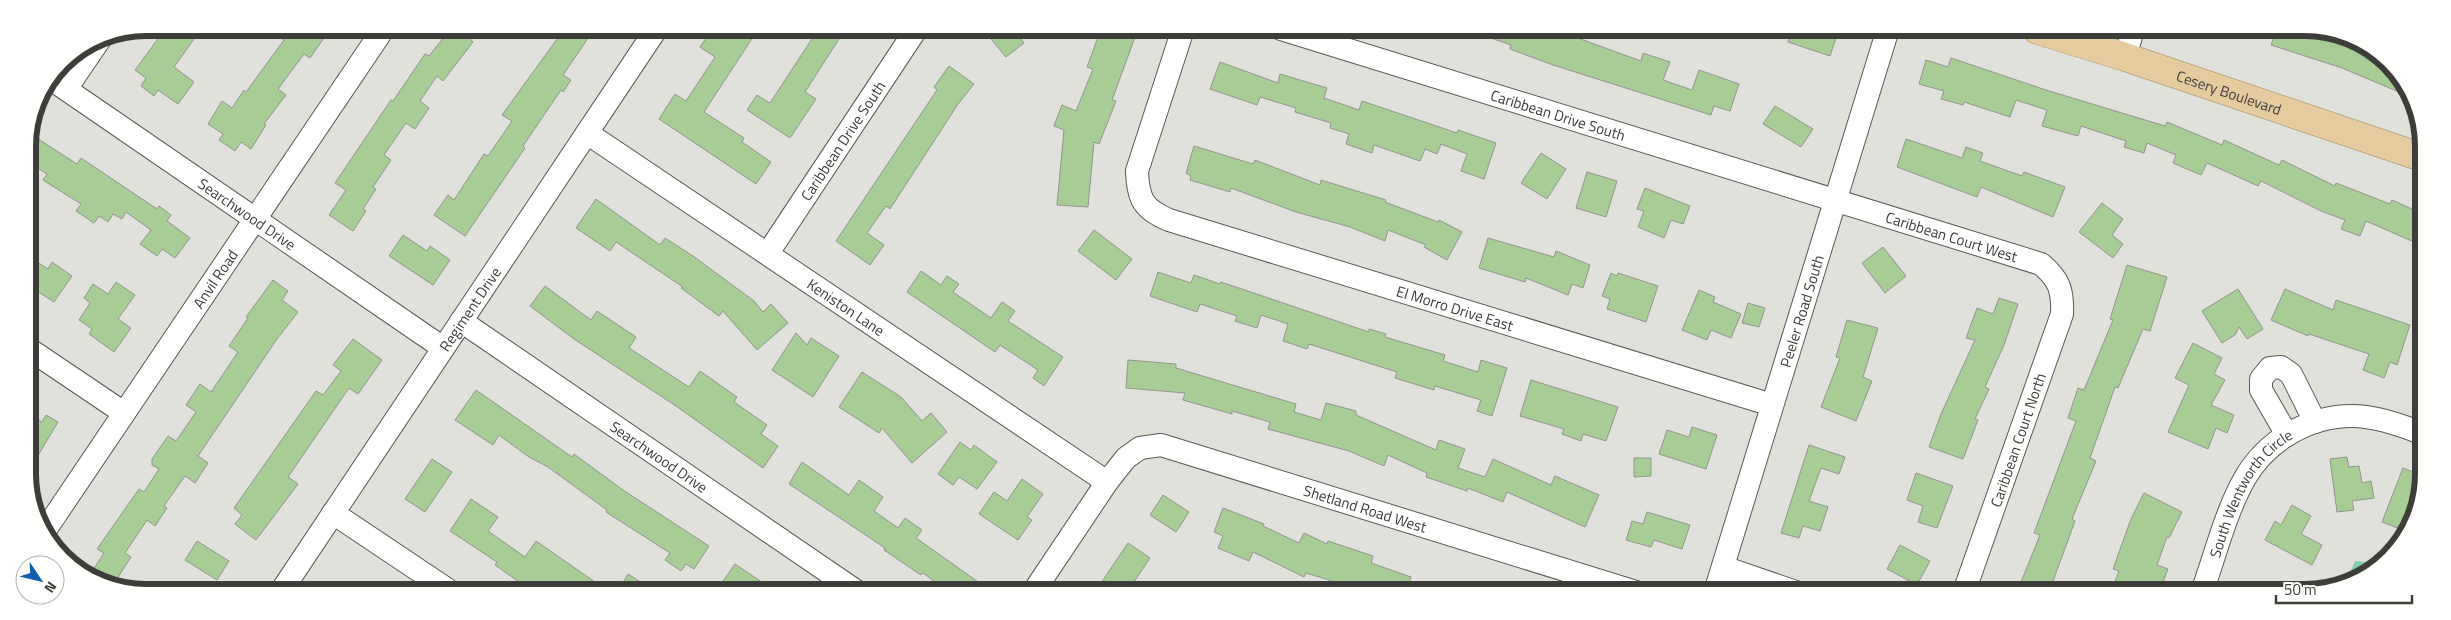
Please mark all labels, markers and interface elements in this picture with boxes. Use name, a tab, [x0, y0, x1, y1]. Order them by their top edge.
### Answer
street label: Cesery Boulevard	[2174, 64, 2285, 121]
street label: Caribbean Drive South	[794, 76, 891, 205]
street label: Caribbean Drive South	[1488, 83, 1628, 146]
street label: Searchwood Drive	[194, 172, 301, 255]
street label: Caribbean Court West	[1883, 205, 2021, 268]
street label: Anvil Road	[187, 245, 243, 313]
street label: Peeler Road South	[1773, 252, 1829, 370]
street label: Regiment Drive	[433, 262, 506, 356]
street label: Keniston Lane	[803, 272, 889, 341]
street label: El Morro Drive East	[1394, 279, 1517, 337]
street label: Caribbean Court North	[1984, 370, 2052, 510]
street label: Searchwood Drive	[606, 415, 713, 498]
street label: South Wentworth Circle	[2203, 423, 2297, 560]
street label: Shetland Road West	[1301, 478, 1430, 538]
north arrow	[15, 555, 65, 605]
scale bar	[2276, 572, 2412, 604]
text: N	[40, 578, 62, 598]
text: 50 m	[2284, 578, 2317, 601]

